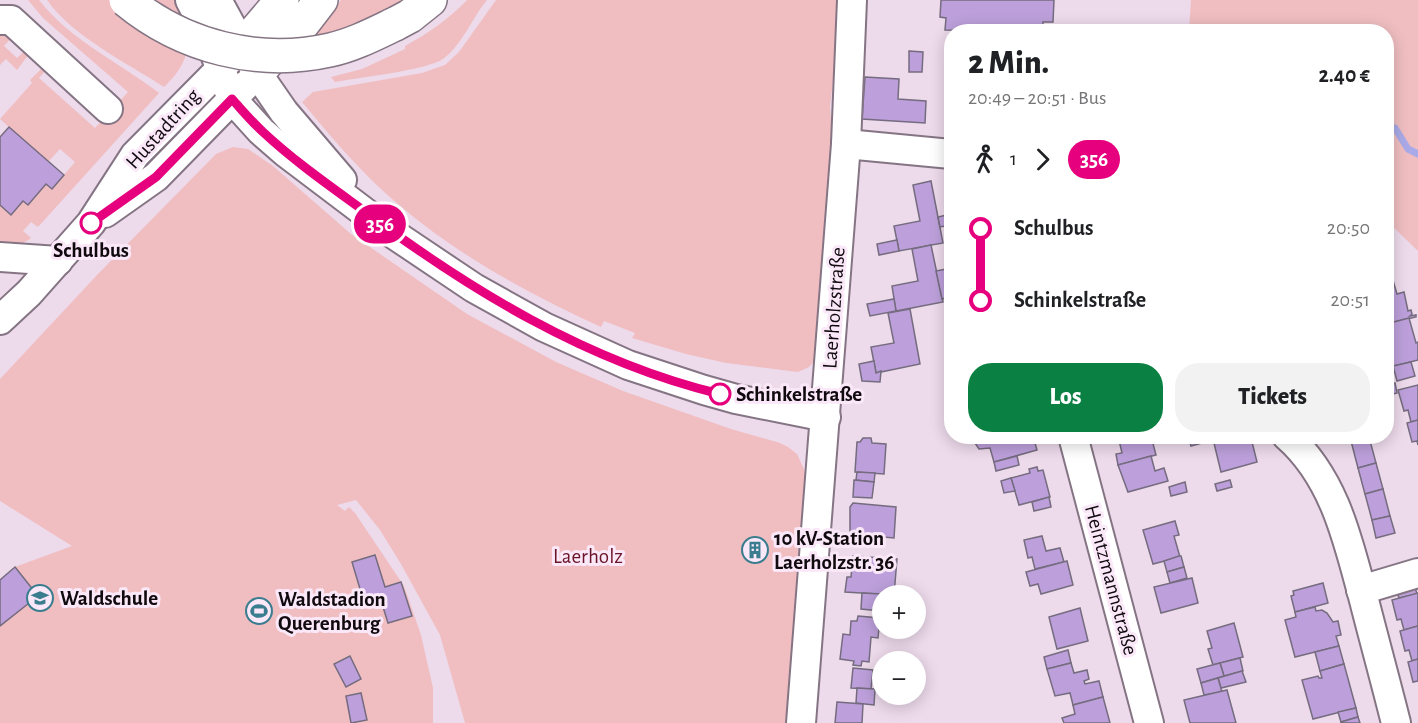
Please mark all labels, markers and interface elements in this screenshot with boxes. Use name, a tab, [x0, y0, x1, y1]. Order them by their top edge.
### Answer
text: 2 Min.	[968, 47, 1049, 80]
text: 2.40 €	[1318, 64, 1370, 86]
street label: Hustadtring	[122, 84, 205, 173]
text: 20:49 – 20:51 · Bus	[968, 88, 1106, 108]
icon: walk	[968, 143, 1001, 176]
icon: forward	[1026, 143, 1059, 176]
text: 1	[1010, 149, 1017, 169]
text: 356	[1080, 149, 1108, 170]
line badge: 356	[346, 204, 415, 244]
marker: Schulbus	[80, 212, 102, 234]
text: 356	[366, 214, 394, 235]
text: Schulbus	[1014, 217, 1093, 239]
text: 20:50	[1327, 218, 1370, 238]
place label: Schulbus	[53, 240, 129, 261]
street label: Laerholzstraße	[819, 246, 849, 370]
text: Schinkelstraße	[1014, 289, 1146, 311]
text: 20:51	[1331, 290, 1370, 310]
button: Los	[968, 363, 1163, 432]
button: Tickets	[1175, 363, 1370, 432]
marker: Schinkelstraße	[709, 383, 731, 405]
place label: Schinkelstraße	[736, 384, 862, 405]
street label: Heintzmannstraße	[1081, 503, 1141, 657]
place label: 10 kV-Station Laerholzstr. 36	[774, 528, 894, 573]
building icon: 10 kV-Station Laerholzstr. 36	[740, 535, 770, 565]
park label: Laerholz	[553, 546, 623, 567]
school or university icon: Waldschule	[25, 583, 55, 613]
map controls	[872, 585, 926, 705]
button: +	[872, 585, 926, 639]
place label: Waldschule	[60, 588, 158, 609]
place label: Waldstadion Querenburg	[278, 589, 386, 635]
sports icon: Waldstadion Querenburg	[244, 596, 274, 626]
button: −	[872, 651, 926, 705]

